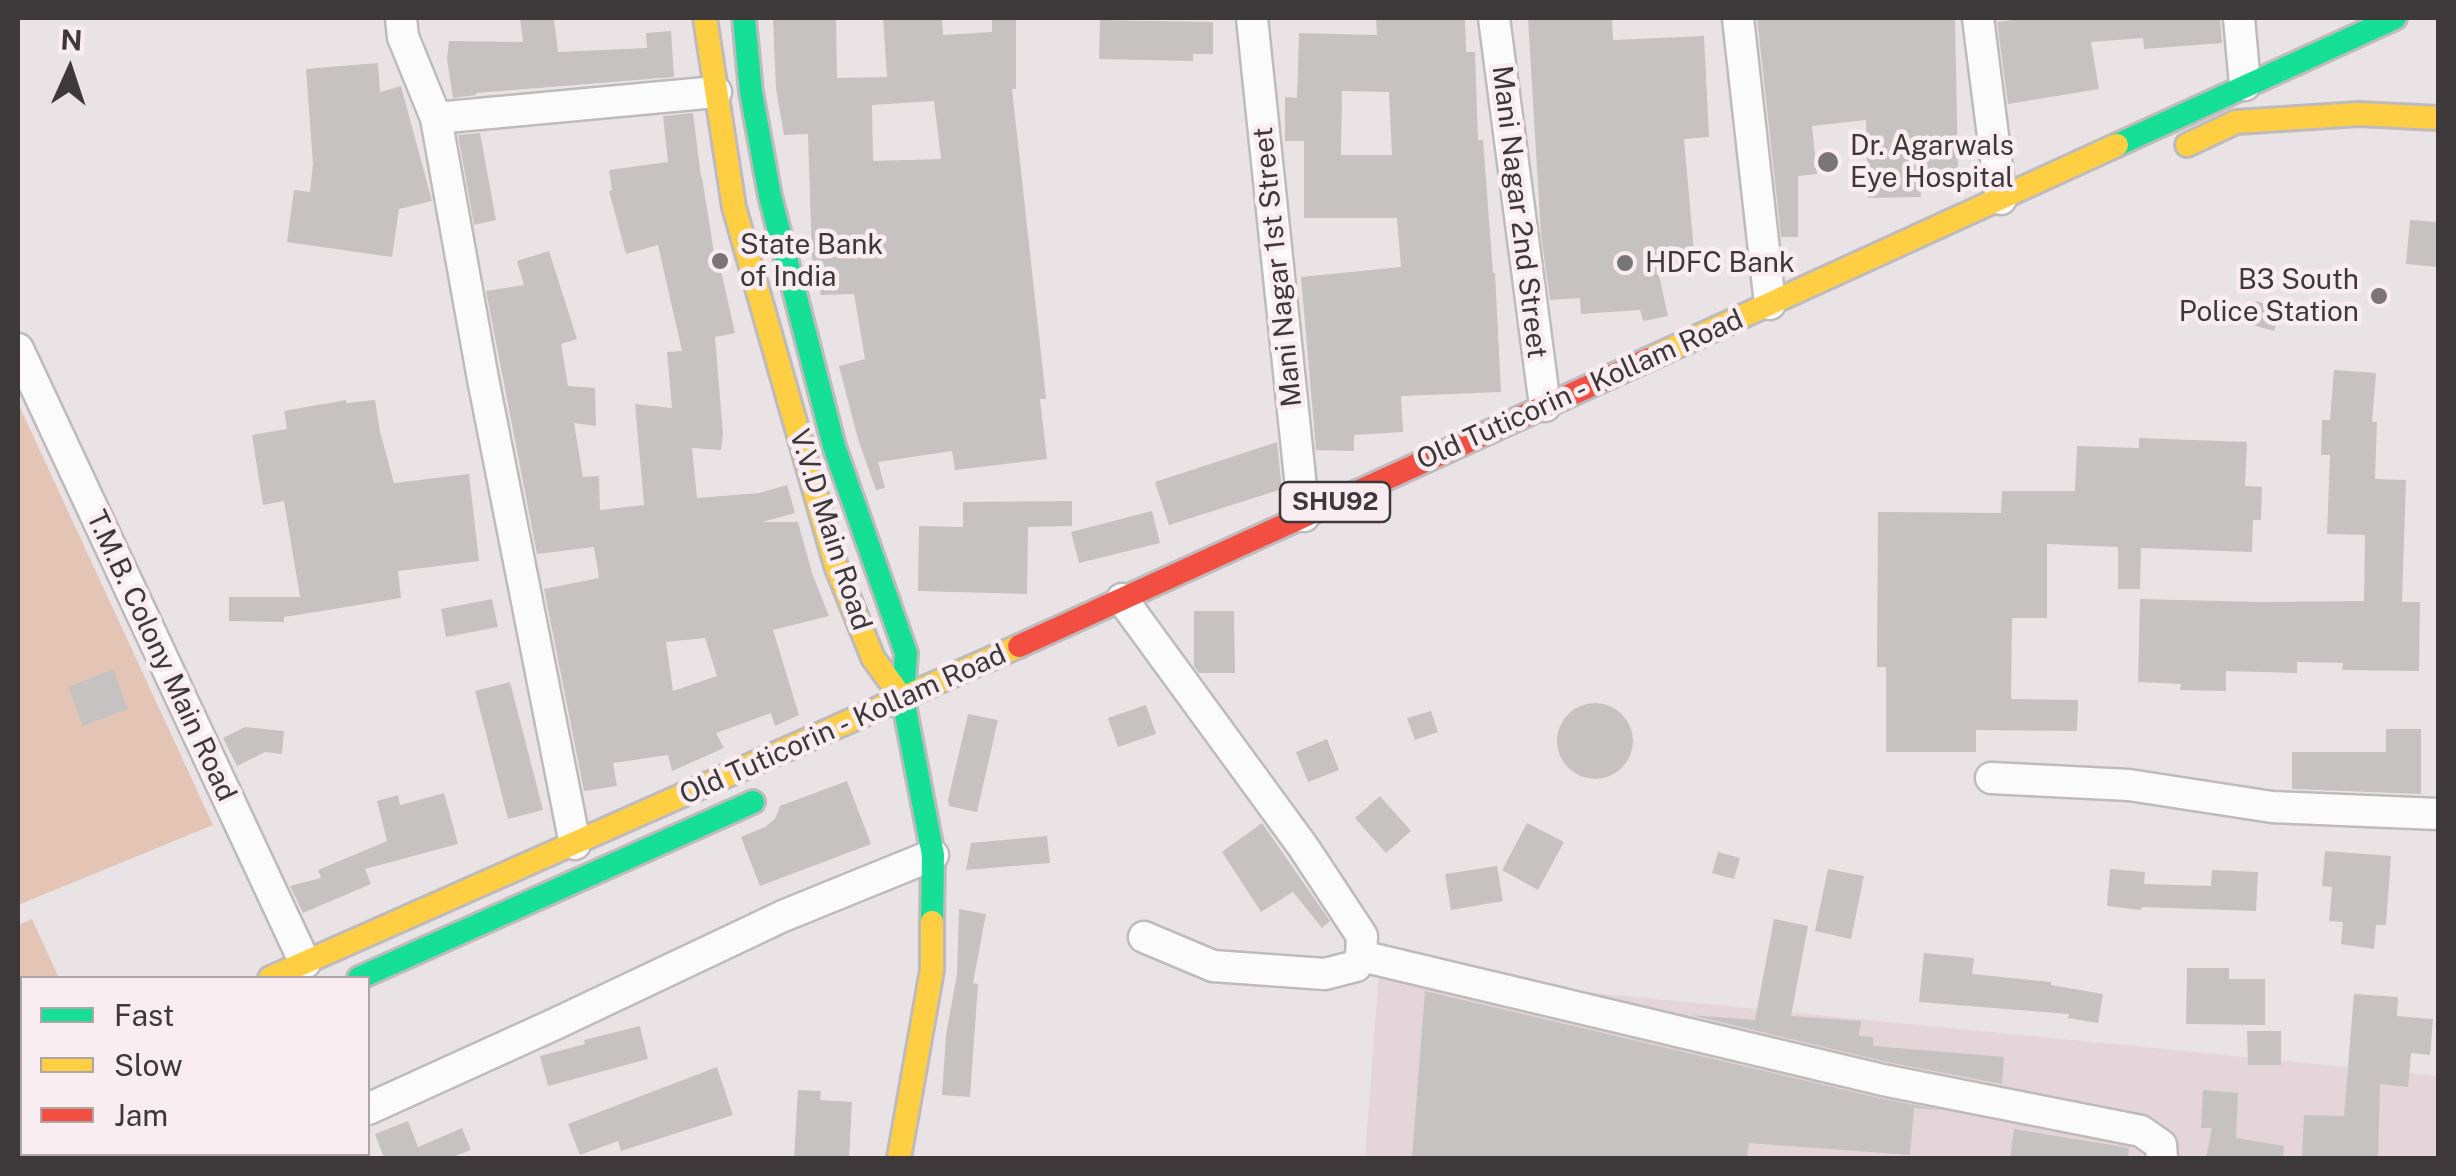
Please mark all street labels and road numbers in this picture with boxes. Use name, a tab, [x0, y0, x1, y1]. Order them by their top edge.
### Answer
street label: Mani Nagar 2nd Street	[1484, 64, 1554, 360]
street label: Mani Nagar 1st Street	[1247, 125, 1309, 409]
street label: Old Tuticorin - Kollam Road	[1412, 303, 1748, 477]
street label: V.V.D Main Road	[782, 425, 878, 635]
road number: SHU92	[1280, 482, 1390, 522]
street label: T.M.B. Colony Main Road	[79, 505, 243, 807]
street label: Old Tuticorin - Kollam Road	[675, 638, 1011, 812]

